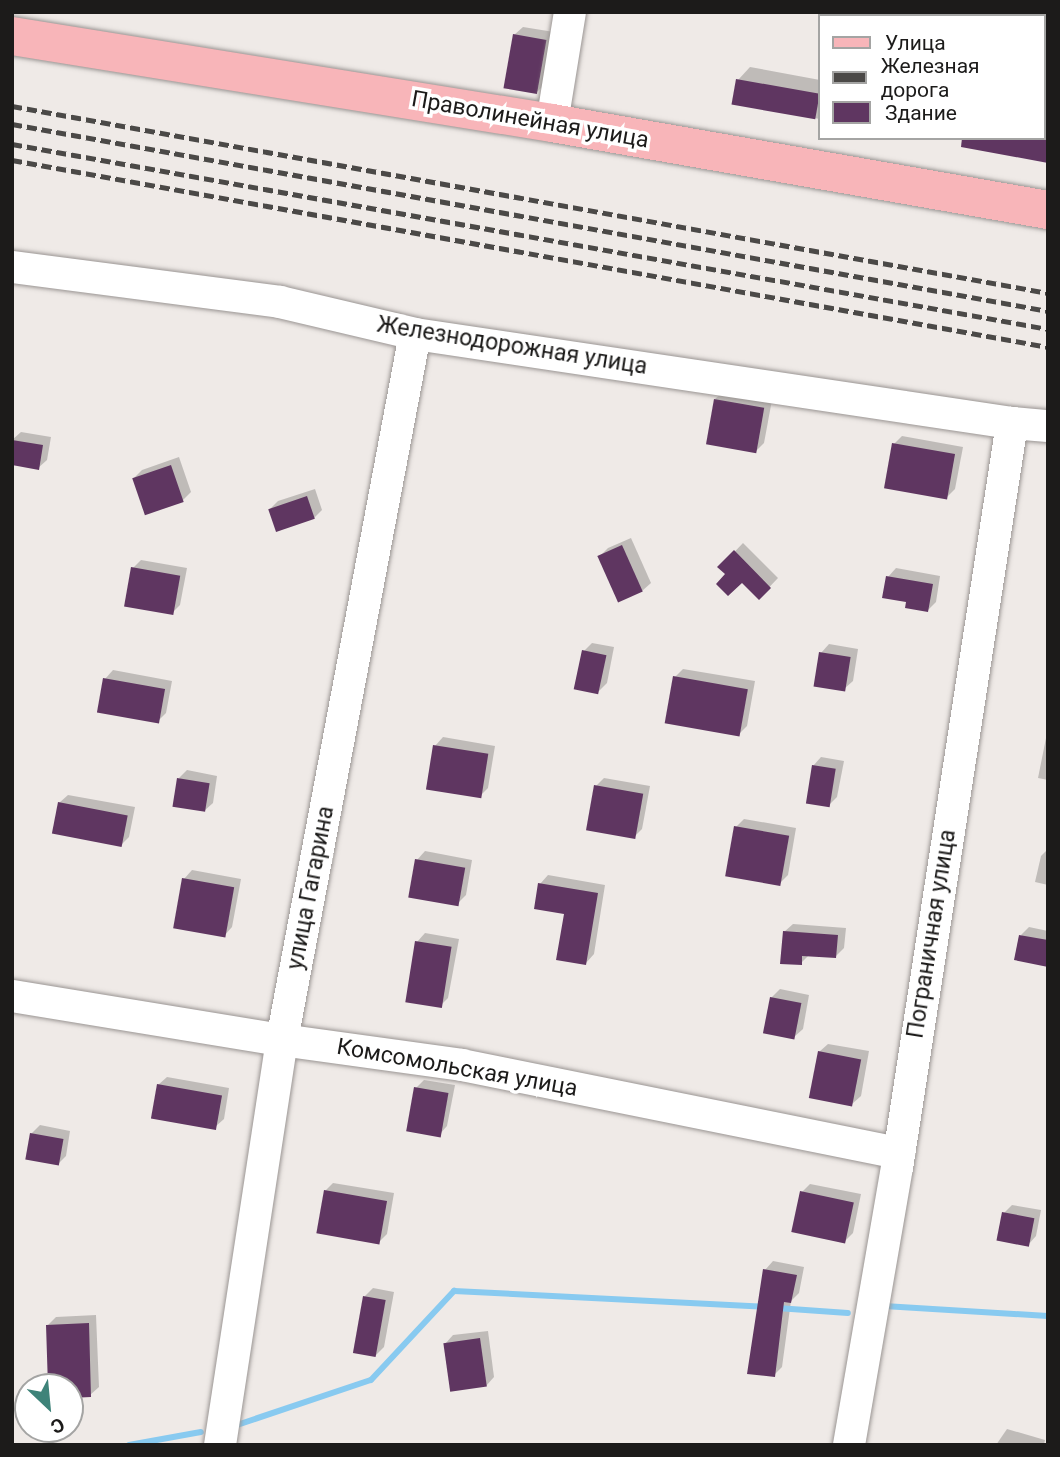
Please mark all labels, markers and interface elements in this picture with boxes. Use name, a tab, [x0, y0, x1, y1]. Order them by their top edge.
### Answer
legend	[818, 14, 1046, 140]
text: Улица	[885, 31, 946, 55]
text: Железная дорога	[881, 54, 980, 102]
street label: Праволинейная улица	[409, 86, 651, 154]
text: Здание	[885, 101, 957, 125]
street label: Железнодорожная улица	[375, 311, 649, 381]
street label: улица Гагарина	[282, 804, 340, 972]
street label: Пограничная улица	[902, 828, 962, 1040]
street label: Комсомольская улица	[334, 1033, 580, 1103]
north arrow	[14, 1373, 84, 1443]
text: С	[47, 1412, 68, 1439]

